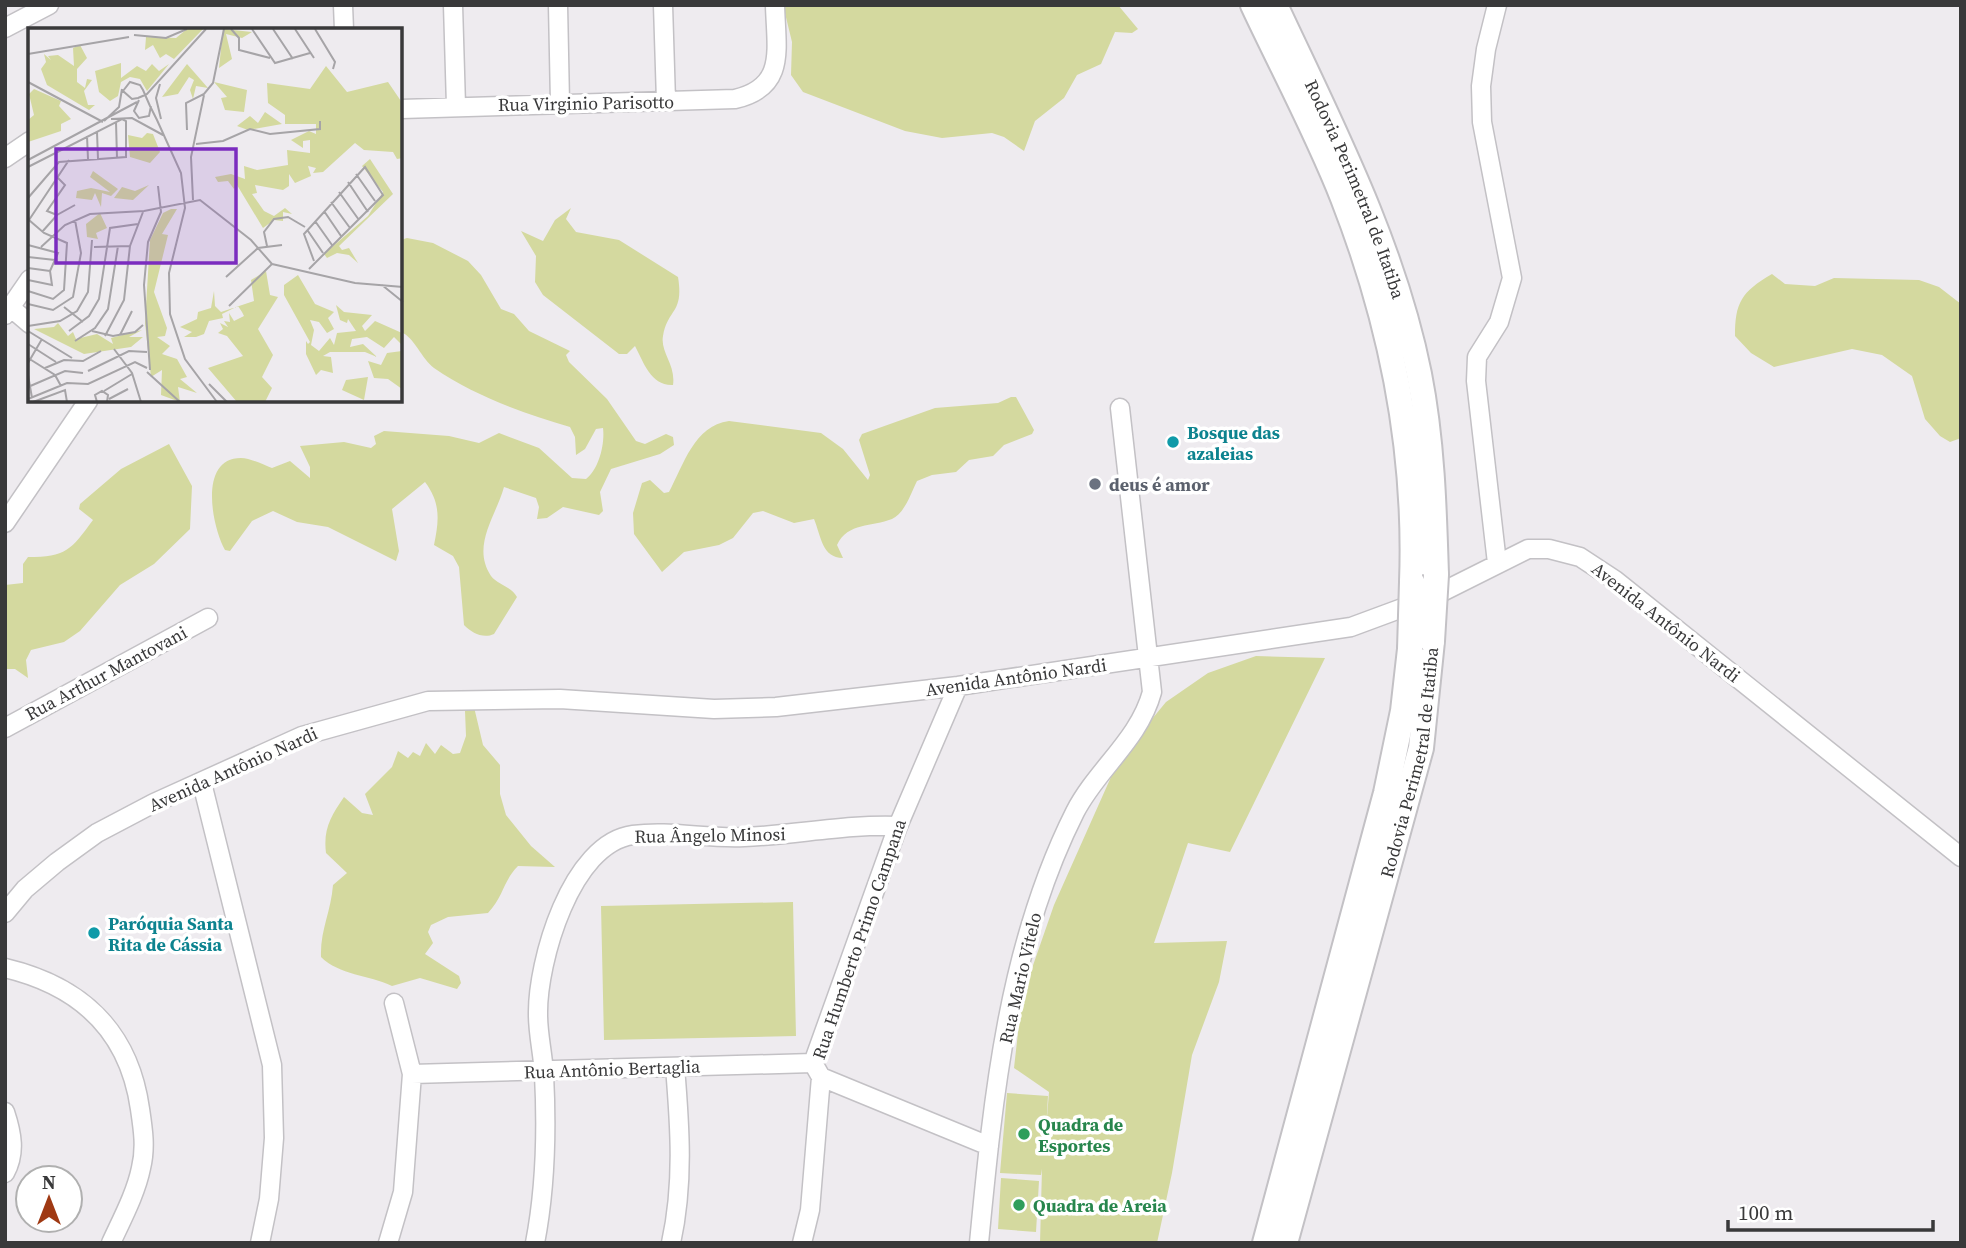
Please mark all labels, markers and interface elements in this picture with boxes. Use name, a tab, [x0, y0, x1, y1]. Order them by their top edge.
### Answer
inset map	[28, 28, 402, 402]
street label: Rodovia Perimetral de Itatiba	[1299, 75, 1412, 302]
street label: Rua Virginio Parisotto	[498, 89, 674, 117]
place label: Bosque das azaleias	[1187, 420, 1280, 466]
marker: Bosque das azaleias	[1165, 434, 1181, 450]
place label: deus é amor	[1109, 472, 1210, 497]
marker: deus é amor	[1087, 476, 1103, 492]
street label: Avenida Antônio Nardi	[1586, 556, 1746, 688]
street label: Rua Arthur Mantovani	[21, 620, 191, 726]
street label: Rodovia Perimetral de Itatiba	[1373, 645, 1444, 880]
street label: Avenida Antônio Nardi	[924, 652, 1108, 702]
street label: Avenida Antônio Nardi	[145, 720, 321, 818]
street label: Rua Humberto Primo Campana	[806, 815, 912, 1063]
street label: Rua Ângelo Minosi	[634, 821, 786, 849]
street label: Rua Mario Vitelo	[993, 910, 1047, 1046]
place label: Paróquia Santa Rita de Cássia	[108, 911, 234, 957]
marker: Paróquia Santa Rita de Cássia	[86, 925, 102, 941]
street label: Rua Antônio Bertaglia	[523, 1053, 701, 1085]
place label: Quadra de Esportes	[1038, 1112, 1123, 1158]
marker: Quadra de Esportes	[1016, 1126, 1032, 1142]
north arrow	[14, 1164, 84, 1234]
text: N	[42, 1169, 56, 1195]
scale bar	[1728, 1188, 1933, 1232]
place label: Quadra de Areia	[1033, 1193, 1167, 1218]
marker: Quadra de Areia	[1011, 1197, 1027, 1213]
text: 100 m	[1738, 1198, 1793, 1227]

